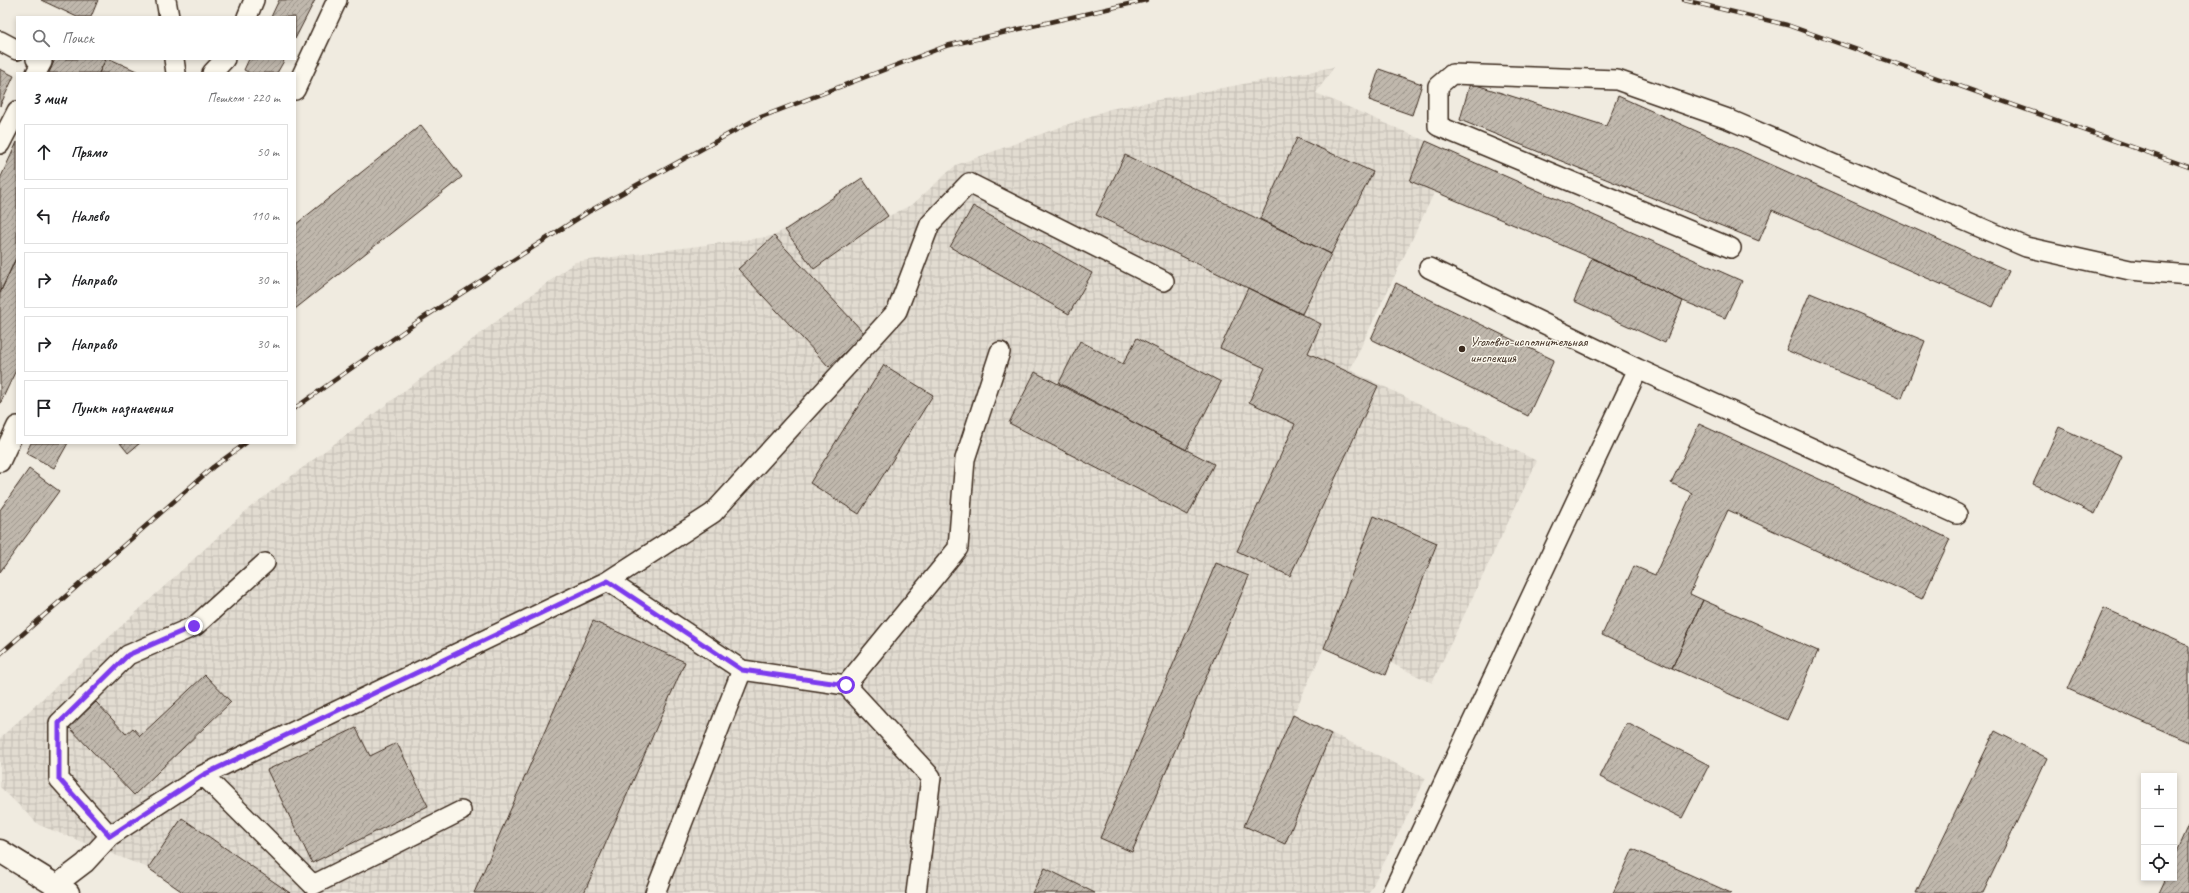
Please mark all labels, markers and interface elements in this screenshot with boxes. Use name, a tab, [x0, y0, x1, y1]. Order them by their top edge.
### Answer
search box	[16, 16, 296, 60]
icon: search	[30, 27, 52, 49]
text: Поиск	[62, 29, 94, 48]
text: 3 мин	[32, 88, 67, 109]
text: Пешком · 220 m	[207, 90, 280, 106]
icon: ahead	[33, 141, 55, 163]
text: Прямо	[71, 143, 107, 162]
text: 50 m	[257, 144, 279, 160]
icon: left	[33, 205, 55, 227]
text: Налево	[71, 207, 109, 226]
text: 110 m	[251, 208, 279, 224]
icon: right	[33, 269, 55, 291]
text: Направо	[71, 271, 117, 290]
text: 30 m	[257, 272, 279, 288]
icon: right	[33, 333, 55, 355]
place label: Уголовно-исполнительная инспекция	[1470, 333, 1589, 366]
text: Направо	[71, 335, 117, 354]
text: 30 m	[257, 336, 279, 352]
marker: Уголовно-исполнительная инспекция	[1457, 344, 1467, 354]
icon: arrive	[33, 397, 55, 419]
text: Пункт назначения	[71, 399, 173, 418]
route end	[185, 617, 203, 635]
route start	[837, 676, 855, 694]
map controls	[2141, 773, 2177, 881]
button: +	[2141, 773, 2177, 809]
button: −	[2141, 809, 2177, 845]
button: locate	[2141, 845, 2177, 881]

